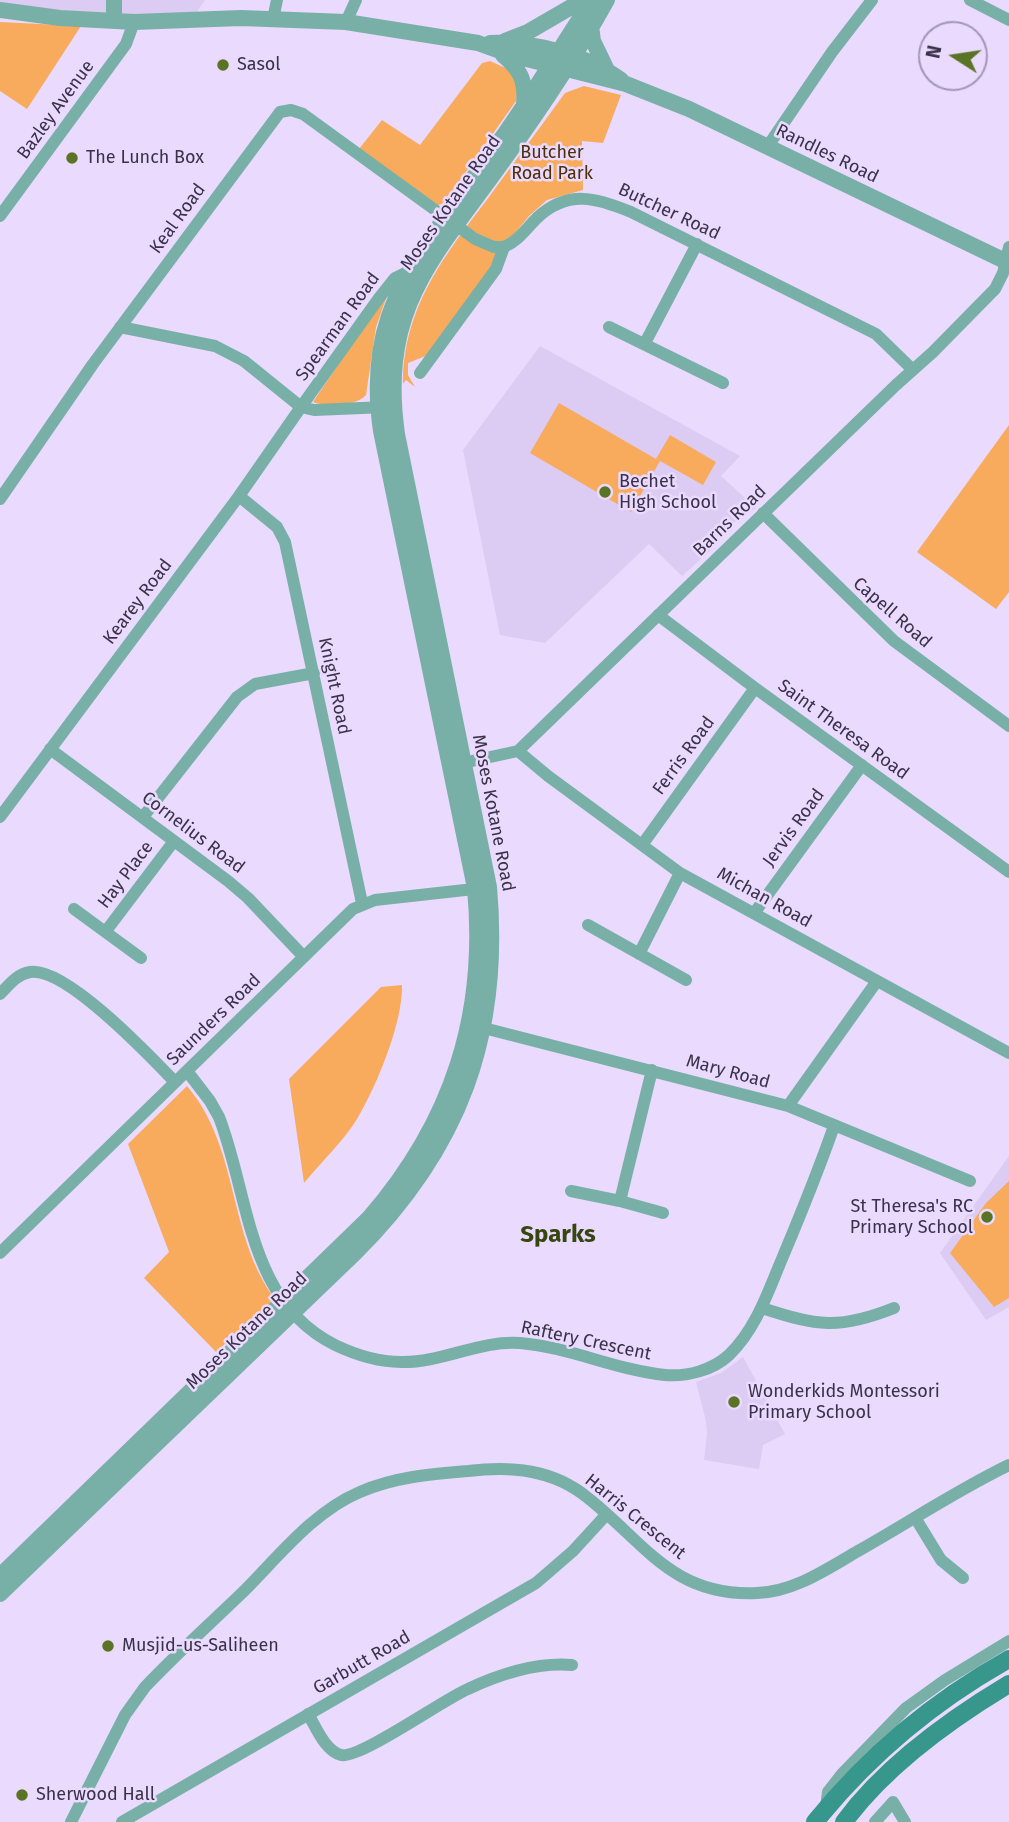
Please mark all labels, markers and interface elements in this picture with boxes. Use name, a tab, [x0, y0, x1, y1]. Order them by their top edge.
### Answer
north arrow	[918, 21, 988, 91]
text: N	[921, 43, 946, 61]
place label: Sasol	[237, 54, 281, 76]
street label: Bazley Avenue	[13, 56, 99, 164]
marker: Sasol	[215, 57, 231, 73]
street label: Randles Road	[772, 120, 882, 188]
street label: Moses Kotane Road	[396, 131, 506, 275]
park label: Butcher Road Park	[511, 142, 593, 184]
place label: The Lunch Box	[86, 147, 204, 169]
marker: The Lunch Box	[64, 150, 80, 166]
street label: Butcher Road	[615, 179, 723, 245]
street label: Keal Road	[145, 180, 211, 258]
street label: Spearman Road	[291, 269, 385, 385]
place label: Bechet High School	[619, 471, 716, 514]
street label: Barns Road	[689, 481, 771, 561]
marker: Bechet High School	[597, 484, 613, 500]
street label: Kearey Road	[99, 555, 177, 649]
street label: Capell Road	[848, 573, 936, 653]
street label: Knight Road	[313, 635, 355, 737]
street label: Saint Theresa Road	[773, 675, 913, 785]
street label: Ferris Road	[648, 713, 720, 799]
street label: Moses Kotane Road	[467, 733, 519, 893]
street label: Jervis Road	[759, 785, 829, 871]
street label: Cornelius Road	[137, 787, 249, 879]
street label: Hay Place	[94, 837, 158, 913]
street label: Michan Road	[713, 863, 815, 933]
street label: Saunders Road	[162, 970, 266, 1070]
street label: Mary Road	[684, 1050, 772, 1094]
place label: St Theresa's RC Primary School	[850, 1196, 973, 1238]
marker: St Theresa's RC Primary School	[979, 1209, 995, 1225]
district label: Sparks	[520, 1221, 596, 1249]
street label: Moses Kotane Road	[182, 1268, 312, 1394]
street label: Raftery Crescent	[519, 1317, 653, 1365]
place label: Wonderkids Montessori Primary School	[748, 1381, 940, 1424]
marker: Wonderkids Montessori Primary School	[726, 1394, 742, 1410]
street label: Harris Crescent	[580, 1470, 690, 1564]
street label: Garbutt Road	[310, 1627, 414, 1699]
place label: Musjid-us-Saliheen	[122, 1635, 279, 1657]
marker: Musjid-us-Saliheen	[100, 1638, 116, 1654]
place label: Sherwood Hall	[36, 1784, 155, 1806]
marker: Sherwood Hall	[14, 1787, 30, 1803]

